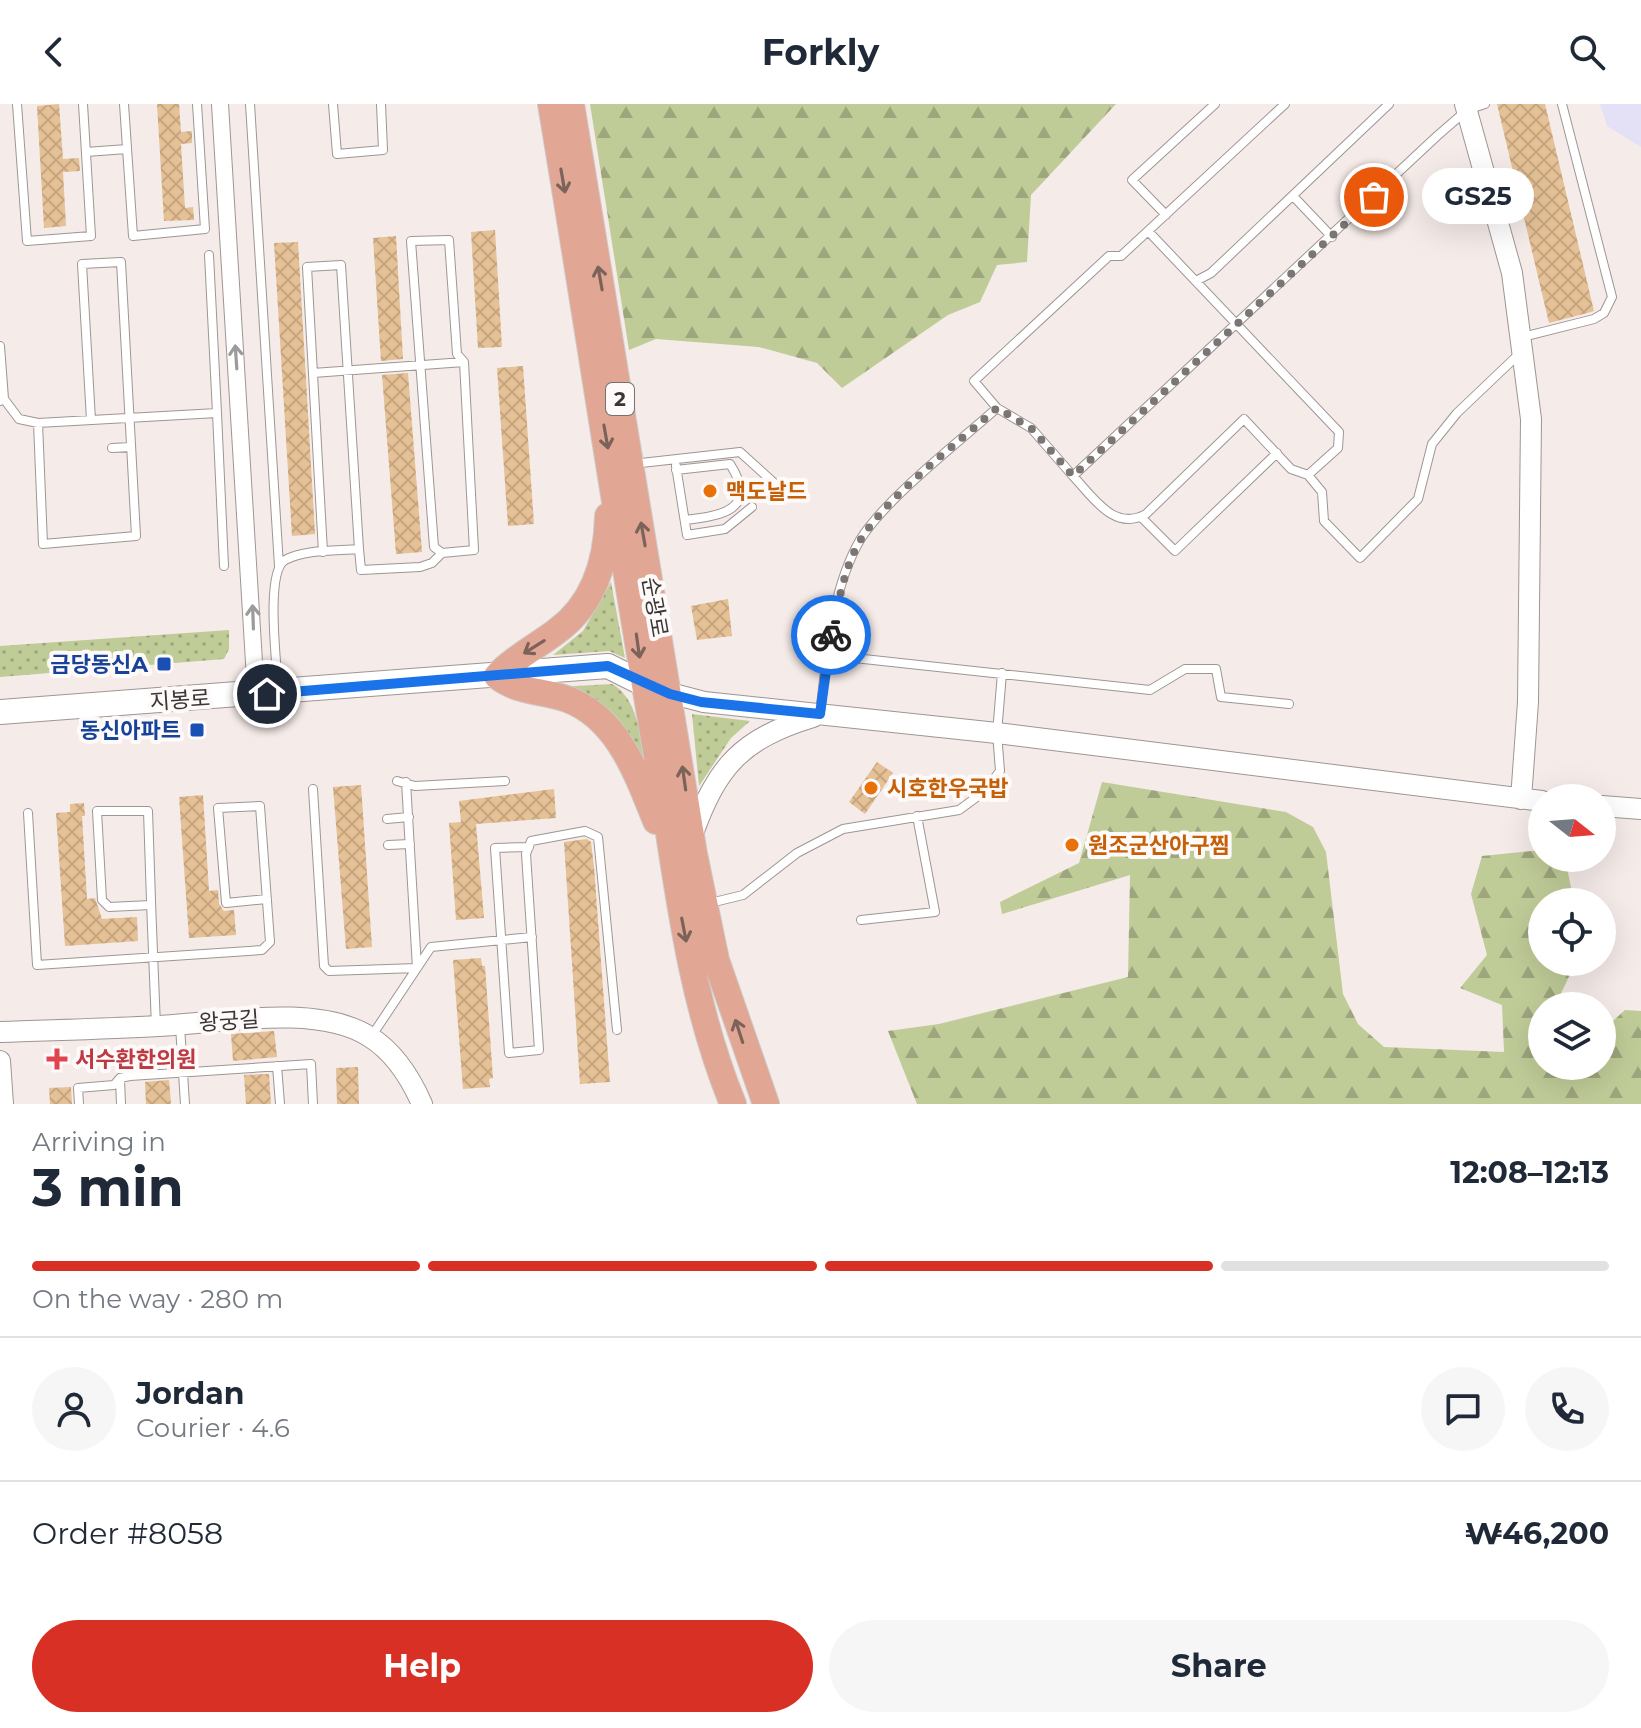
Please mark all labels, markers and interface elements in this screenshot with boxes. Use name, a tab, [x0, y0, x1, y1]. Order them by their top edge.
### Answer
icon: back	[32, 30, 76, 74]
text: Forkly	[762, 30, 879, 74]
icon: search	[1565, 30, 1609, 74]
pin	[1340, 163, 1408, 231]
one-way arrow	[557, 168, 572, 193]
callout: GS25	[1422, 169, 1534, 225]
icon: bag	[1352, 175, 1396, 219]
text: GS25	[1444, 180, 1512, 212]
one-way arrow	[592, 266, 607, 291]
one-way arrow	[229, 344, 244, 371]
road number: 2	[606, 383, 634, 415]
one-way arrow	[600, 424, 615, 450]
place label: 맥도날드	[726, 478, 807, 505]
marker: 맥도날드	[701, 482, 719, 500]
one-way arrow	[635, 522, 650, 548]
street label: 순광로	[636, 575, 674, 639]
courier	[791, 595, 871, 675]
one-way arrow	[245, 604, 260, 631]
icon: bike	[809, 613, 853, 657]
one-way arrow	[631, 633, 646, 658]
one-way arrow	[523, 639, 546, 655]
place label: 금당동신A	[50, 651, 149, 678]
marker: 금당동신A	[155, 655, 173, 673]
pin	[233, 660, 301, 728]
icon: home	[245, 672, 289, 716]
street label: 지봉로	[149, 684, 211, 716]
place label: 동신아파트	[80, 717, 181, 744]
marker: 동신아파트	[188, 721, 206, 739]
one-way arrow	[676, 765, 691, 791]
place label: 시호한우국밥	[887, 775, 1008, 802]
marker: 시호한우국밥	[862, 779, 880, 797]
north arrow	[1528, 784, 1616, 872]
map controls	[1528, 784, 1616, 1080]
place label: 원조군산아구찜	[1088, 832, 1230, 859]
marker: 원조군산아구찜	[1063, 836, 1081, 854]
button: locate	[1528, 888, 1616, 976]
one-way arrow	[678, 917, 693, 942]
button: layers	[1528, 992, 1616, 1080]
street label: 왕궁길	[198, 1005, 260, 1037]
one-way arrow	[731, 1019, 745, 1044]
place label: 서수환한의원	[75, 1046, 196, 1073]
marker: 서수환한의원	[46, 1048, 68, 1070]
text: Arriving in	[32, 1126, 166, 1158]
text: 12:08–12:13	[1450, 1154, 1609, 1191]
text: 3 min	[32, 1156, 184, 1219]
text: On the way · 280 m	[32, 1283, 283, 1315]
button: person	[32, 1367, 116, 1451]
button: chat	[1421, 1367, 1505, 1451]
button: phone	[1525, 1367, 1609, 1451]
text: Jordan	[136, 1375, 245, 1412]
text: Courier · 4.6	[136, 1412, 290, 1444]
text: Order #8058	[32, 1515, 223, 1552]
text: ₩46,200	[1465, 1515, 1609, 1552]
button: Help	[32, 1620, 813, 1712]
button: Share	[829, 1620, 1609, 1712]

